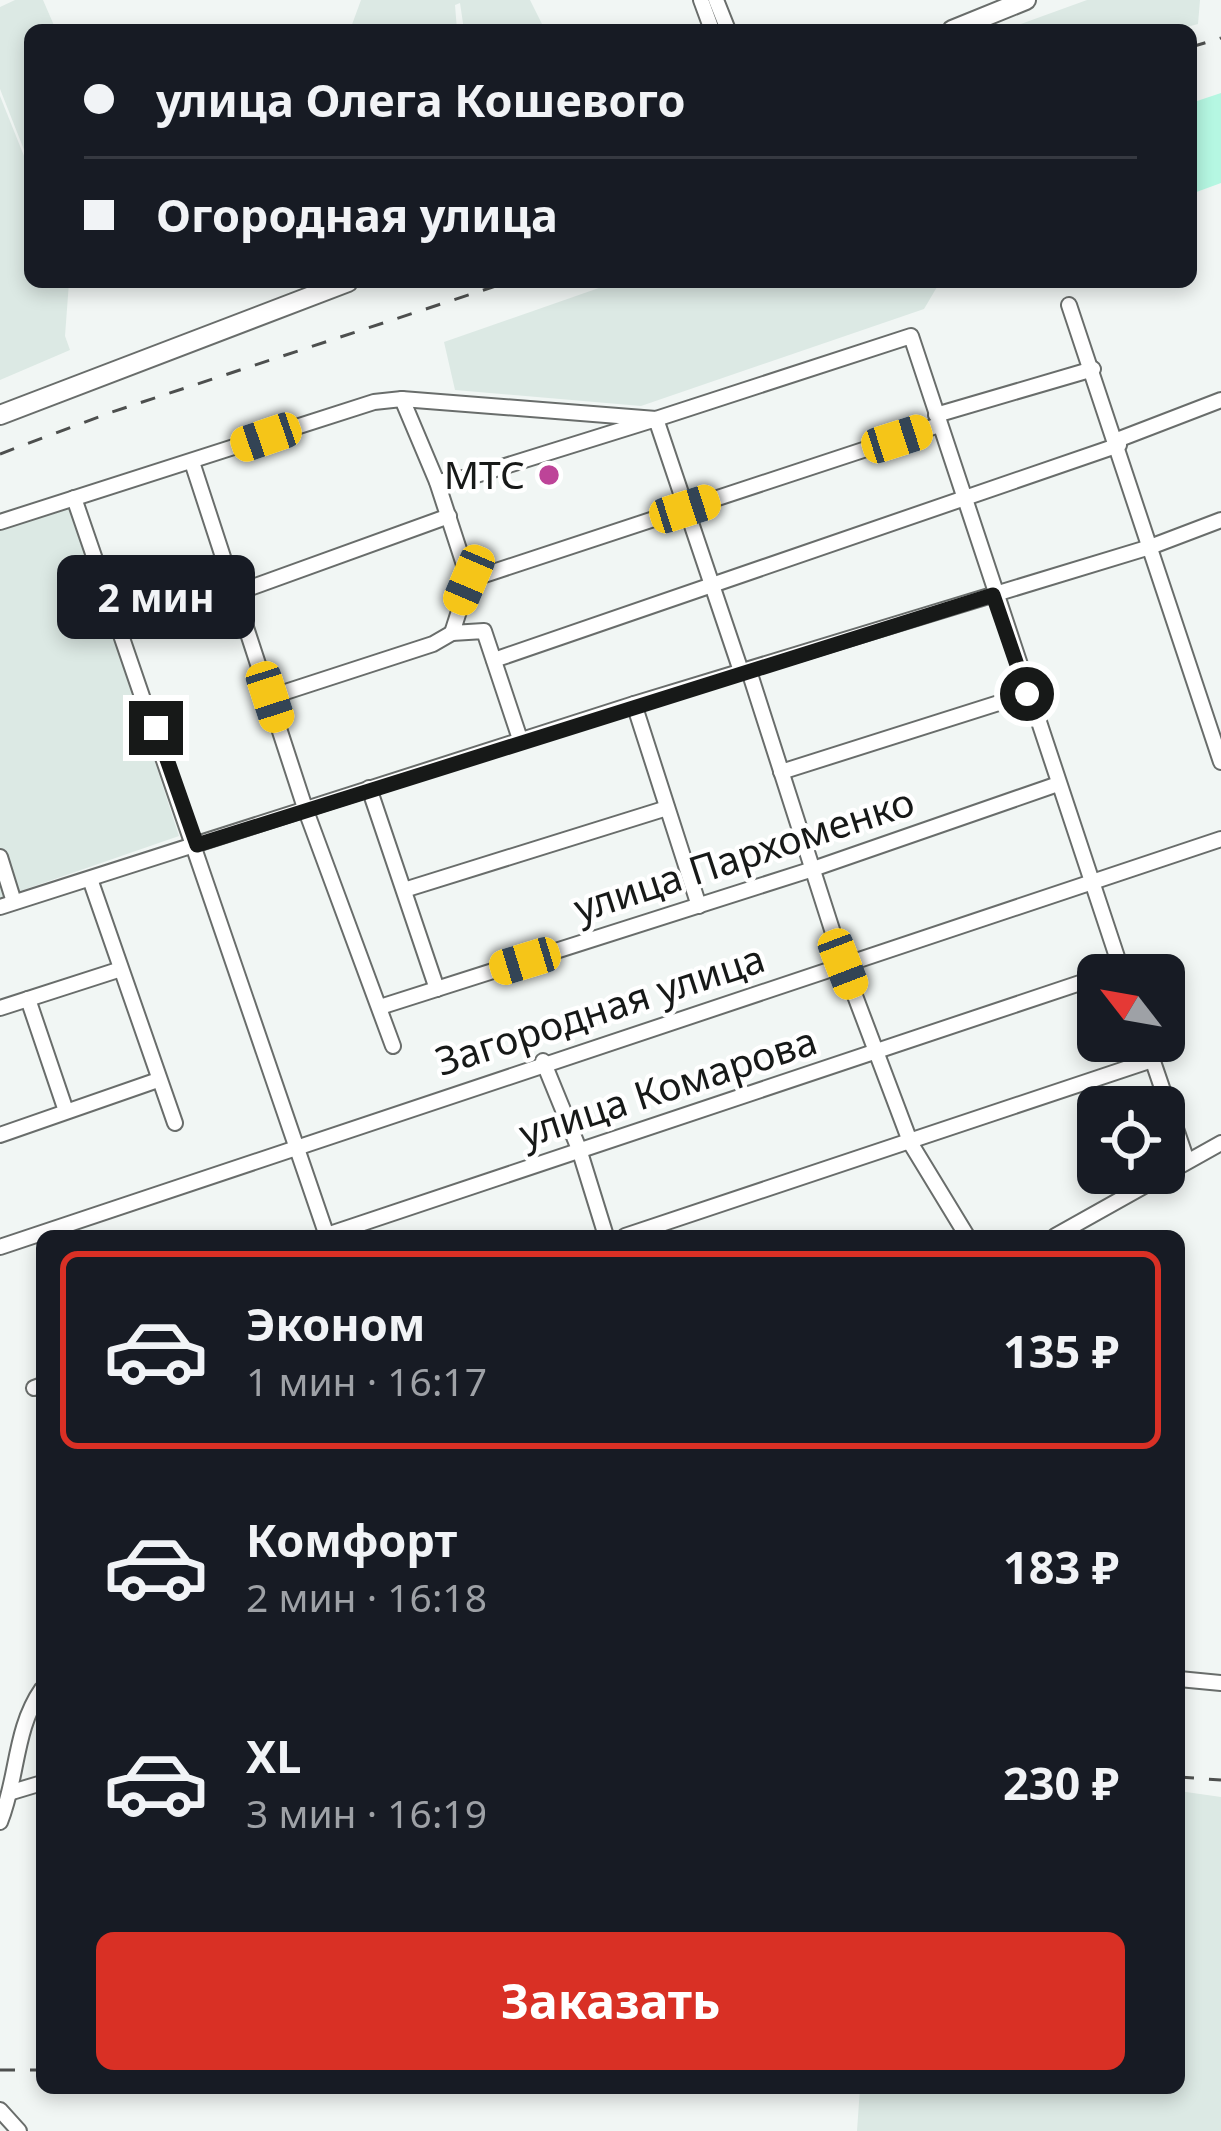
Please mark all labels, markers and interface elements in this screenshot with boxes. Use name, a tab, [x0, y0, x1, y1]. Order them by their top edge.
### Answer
text: улица Олега Кошевого	[156, 69, 685, 130]
text: Огородная улица	[156, 184, 558, 245]
car	[226, 408, 306, 466]
car	[857, 411, 937, 467]
place label: МТС	[444, 447, 525, 500]
marker: МТС	[536, 462, 562, 488]
car	[645, 481, 725, 537]
car	[438, 540, 500, 620]
callout: 2 мин	[57, 554, 255, 638]
text: 2 мин	[98, 570, 214, 623]
car	[242, 657, 298, 737]
route start	[1000, 667, 1054, 721]
route end	[129, 701, 183, 755]
street label: улица Пархоменко	[567, 774, 920, 934]
car	[813, 924, 873, 1004]
street label: Загородная улица	[428, 930, 771, 1087]
car	[485, 933, 565, 989]
north arrow	[1077, 954, 1185, 1062]
map controls	[1077, 954, 1185, 1194]
street label: улица Комарова	[512, 1013, 823, 1159]
button: locate	[1077, 1086, 1185, 1194]
text: Эконом	[246, 1293, 425, 1354]
icon: car	[102, 1296, 210, 1404]
text: 135 ₽	[1003, 1320, 1119, 1381]
text: 1 мин · 16:17	[246, 1354, 487, 1407]
text: Комфорт	[246, 1509, 457, 1570]
icon: car	[102, 1512, 210, 1620]
text: 183 ₽	[1003, 1536, 1119, 1597]
text: 2 мин · 16:18	[246, 1570, 487, 1623]
text: XL	[246, 1725, 301, 1786]
icon: car	[102, 1728, 210, 1836]
text: 230 ₽	[1003, 1752, 1119, 1813]
text: 3 мин · 16:19	[246, 1786, 487, 1839]
button: Заказать	[96, 1932, 1125, 2070]

